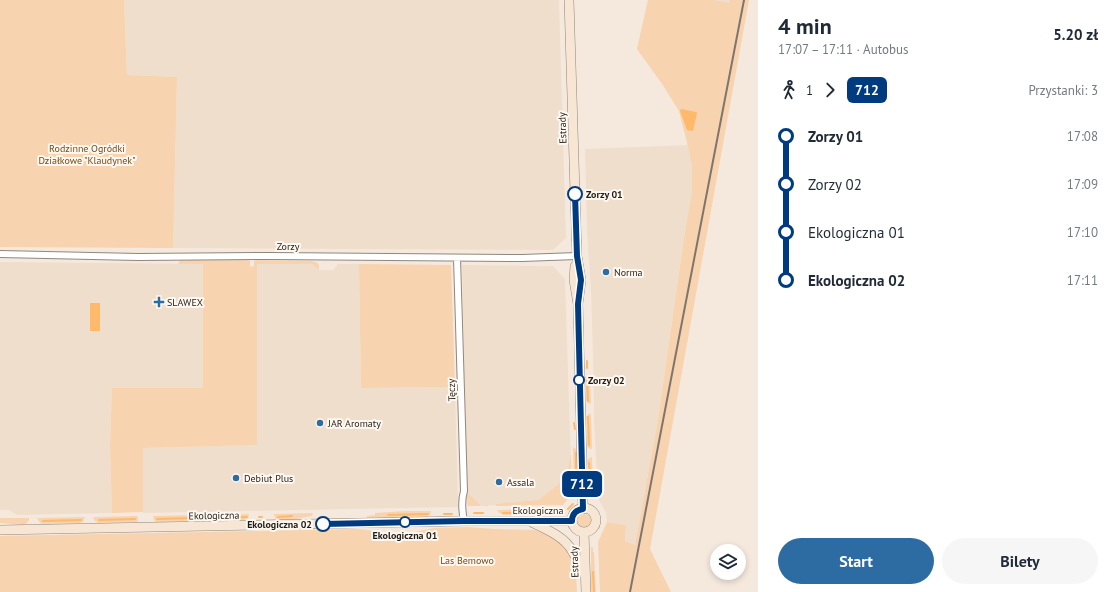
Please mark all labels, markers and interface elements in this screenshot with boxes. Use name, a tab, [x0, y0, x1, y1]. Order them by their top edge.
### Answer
text: 4 min	[778, 12, 832, 40]
text: 5.20 zł	[1053, 25, 1098, 44]
text: 17:07 – 17:11 · Autobus	[778, 41, 908, 58]
icon: walk	[778, 79, 800, 101]
icon: forward	[819, 79, 841, 101]
text: 712	[855, 81, 879, 99]
text: 1	[806, 82, 813, 99]
text: Przystanki: 3	[1028, 82, 1098, 99]
street label: Estrady	[555, 112, 570, 144]
text: Zorzy 01	[808, 127, 863, 146]
text: 17:08	[1067, 128, 1098, 145]
park label: Rodzinne Ogródki Działkowe "Klaudynek"	[38, 142, 136, 167]
text: Zorzy 02	[808, 175, 862, 194]
text: 17:09	[1067, 176, 1098, 193]
marker: Zorzy 01	[567, 186, 583, 202]
place label: Zorzy 01	[586, 188, 623, 201]
text: Ekologiczna 01	[808, 223, 905, 242]
text: 17:10	[1067, 224, 1098, 241]
street label: Zorzy	[277, 240, 300, 253]
place label: Norma	[614, 266, 643, 279]
marker: Norma	[601, 267, 611, 277]
text: Ekologiczna 02	[808, 271, 905, 290]
text: 17:11	[1067, 272, 1098, 289]
place label: SLAWEX	[167, 296, 203, 309]
marker: SLAWEX	[154, 297, 164, 307]
marker: Zorzy 02	[573, 374, 585, 386]
place label: Zorzy 02	[588, 374, 625, 387]
street label: Tęczy	[445, 378, 458, 402]
place label: JAR Aromaty	[327, 417, 381, 430]
marker: JAR Aromaty	[315, 418, 325, 428]
line badge: 712	[559, 471, 605, 497]
place label: Debiut Plus	[244, 472, 293, 485]
marker: Debiut Plus	[231, 473, 241, 483]
text: 712	[570, 475, 594, 493]
place label: Assala	[507, 476, 534, 489]
marker: Assala	[494, 477, 504, 487]
street label: Ekologiczna	[513, 504, 564, 517]
street label: Ekologiczna	[188, 509, 240, 522]
marker: Ekologiczna 02	[315, 516, 331, 532]
marker: Ekologiczna 01	[399, 516, 411, 528]
place label: Ekologiczna 02	[247, 518, 312, 531]
place label: Ekologiczna 01	[373, 529, 437, 542]
button: Start	[778, 538, 934, 584]
button: Bilety	[942, 538, 1098, 584]
map controls	[710, 544, 746, 580]
button: layers	[710, 544, 746, 580]
street label: Estrady	[567, 546, 582, 578]
park label: Las Bemowo	[440, 554, 494, 567]

